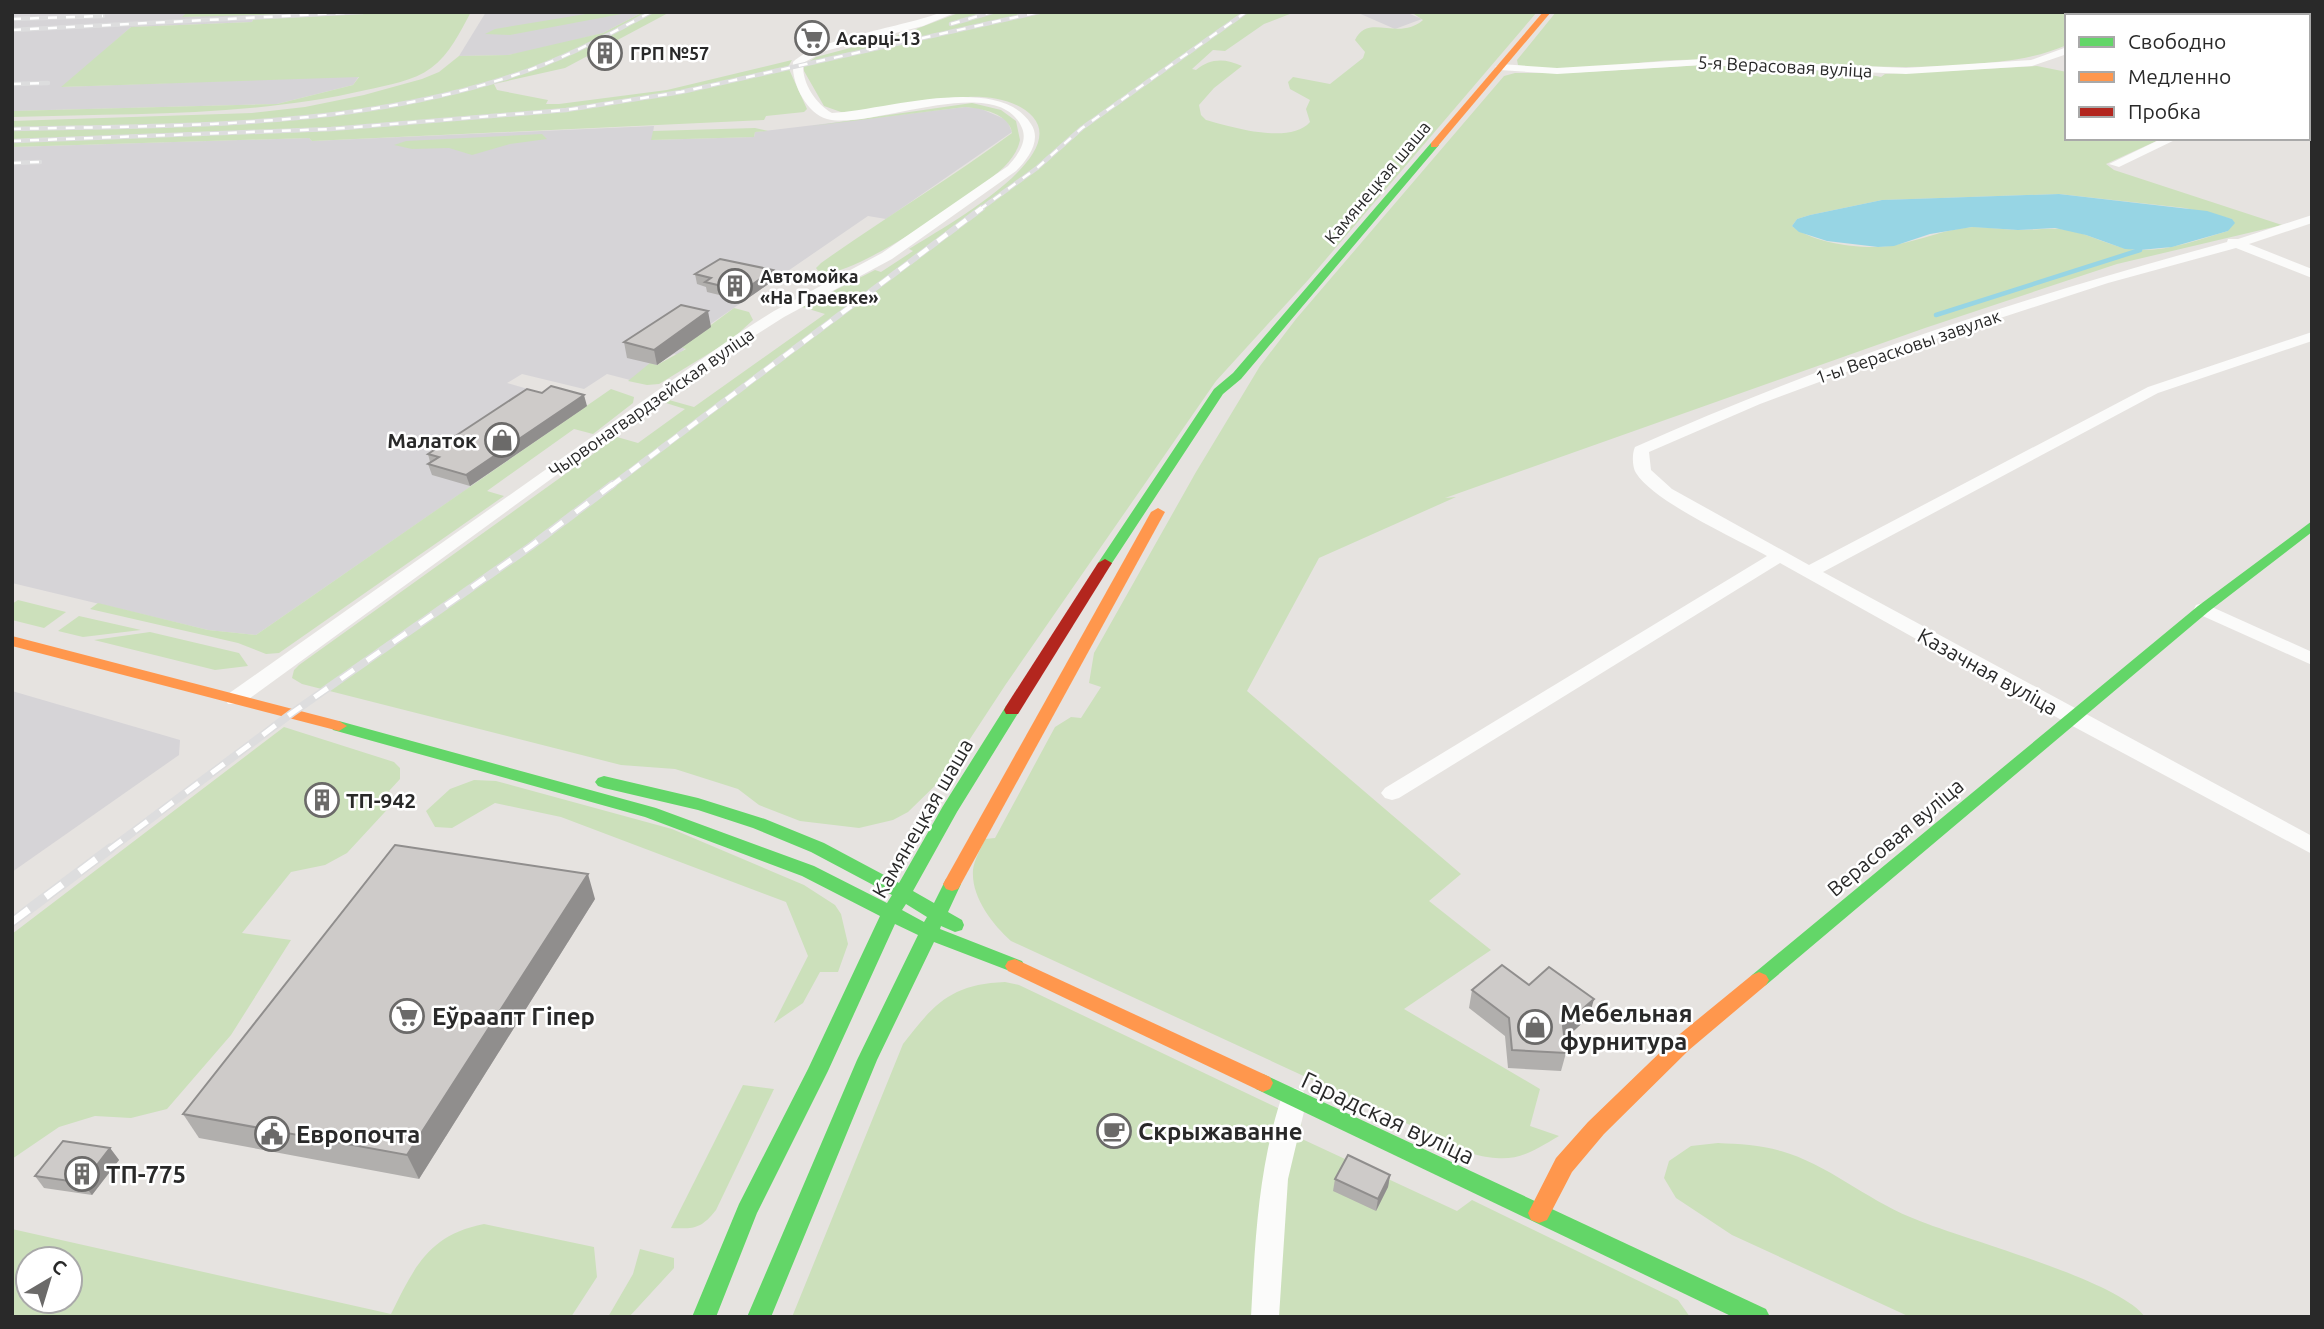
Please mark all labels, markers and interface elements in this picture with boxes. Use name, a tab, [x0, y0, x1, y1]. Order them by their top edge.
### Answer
legend	[2065, 14, 2310, 140]
supermarket icon: Асарці-13	[793, 19, 831, 57]
place label: Асарці-13	[836, 28, 921, 48]
text: Свободно	[2128, 29, 2226, 53]
building icon: ГРП №57	[586, 34, 624, 72]
place label: ГРП №57	[630, 43, 709, 63]
street label: 5-я Верасовая вуліца	[1697, 51, 1873, 81]
text: Медленно	[2128, 64, 2231, 88]
text: Пробка	[2128, 99, 2201, 123]
street label: Камянецкая шаша	[1320, 117, 1434, 247]
place label: Автомойка «На Граевке»	[760, 266, 878, 307]
building icon: Автомойка «На Граевке»	[716, 267, 754, 305]
street label: 1-ы Верасковы завулак	[1813, 305, 2003, 387]
street label: Чырвонагвардзейская вуліца	[545, 323, 757, 481]
shop icon: Малаток	[483, 421, 521, 459]
place label: Малаток	[387, 428, 477, 452]
street label: Казачная вуліца	[1914, 623, 2062, 719]
street label: Камянецкая шаша	[867, 734, 977, 902]
street label: Верасовая вуліца	[1822, 773, 1968, 901]
building icon: ТП-942	[303, 781, 341, 819]
place label: ТП-942	[346, 788, 416, 812]
supermarket icon: Еўраапт Гіпер	[388, 997, 426, 1035]
place label: Мебельная фурнитура	[1560, 1000, 1692, 1055]
place label: Еўраапт Гіпер	[432, 1003, 595, 1030]
shop icon: Мебельная фурнитура	[1516, 1008, 1554, 1046]
street label: Гарадская вуліца	[1297, 1066, 1479, 1170]
cafe icon: Скрыжаванне	[1095, 1112, 1133, 1150]
public building icon: Европочта	[253, 1115, 291, 1153]
place label: Скрыжаванне	[1138, 1118, 1303, 1145]
place label: Европочта	[296, 1121, 420, 1148]
building icon: ТП-775	[63, 1155, 101, 1193]
place label: ТП-775	[106, 1161, 186, 1188]
north arrow	[14, 1245, 84, 1315]
text: С	[48, 1254, 71, 1279]

